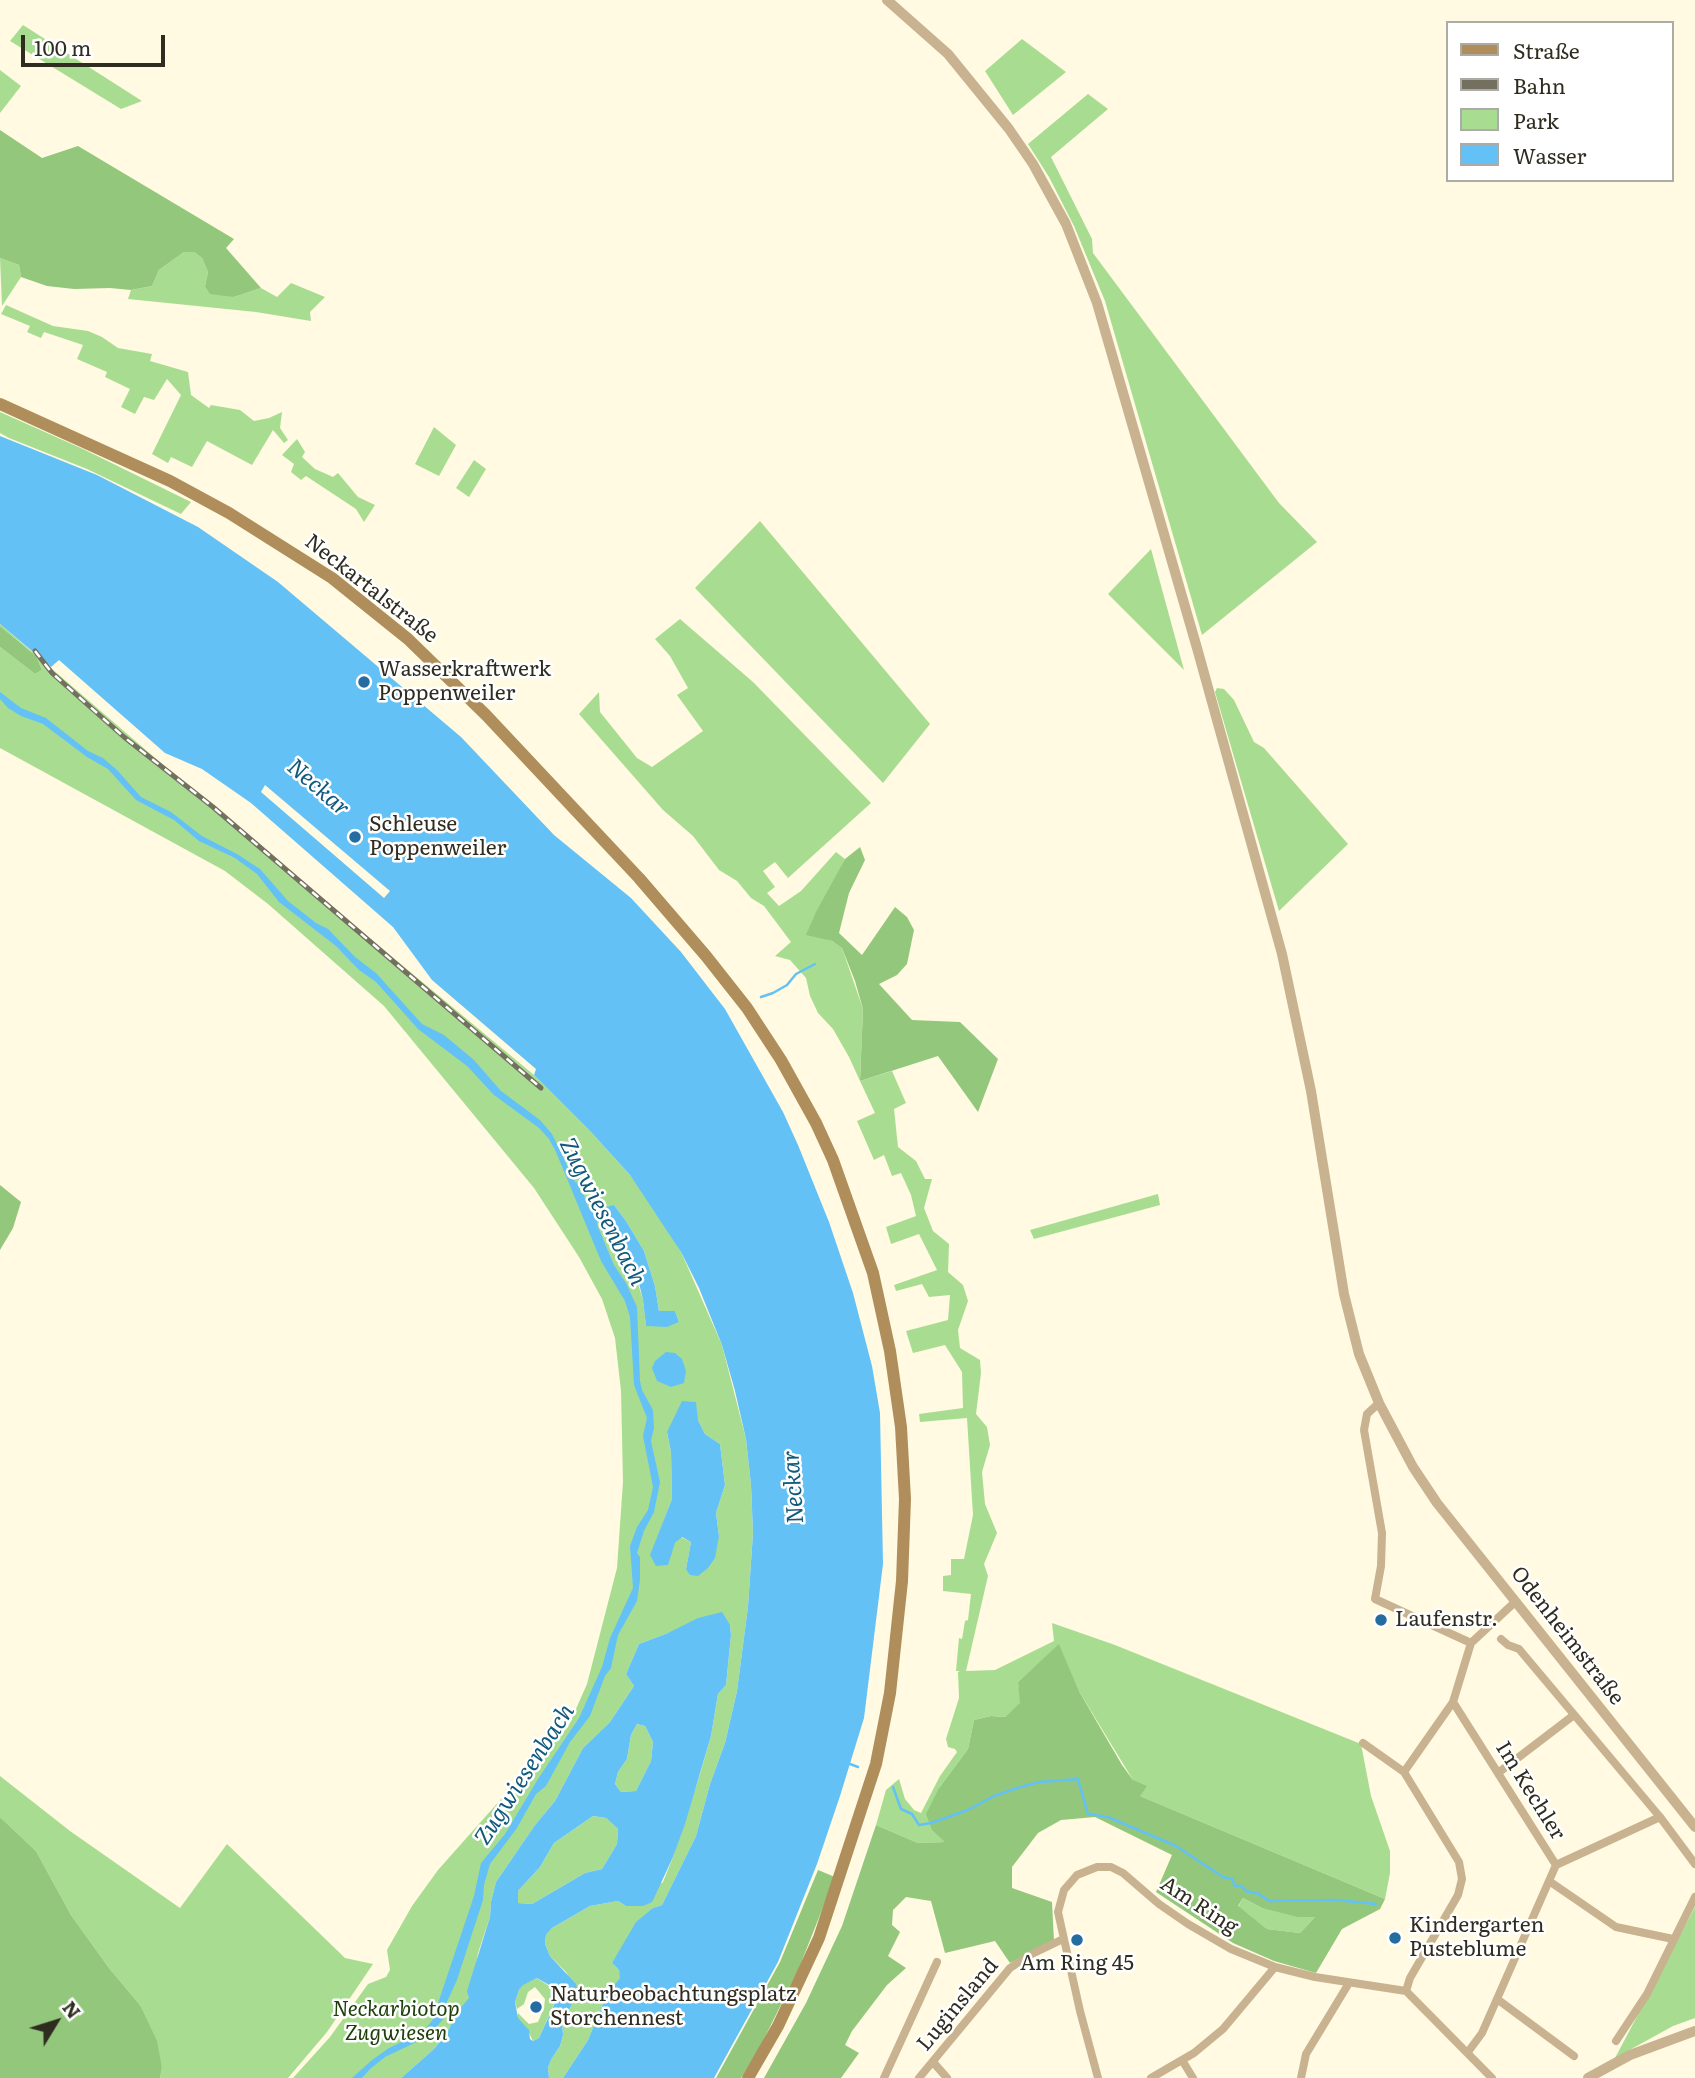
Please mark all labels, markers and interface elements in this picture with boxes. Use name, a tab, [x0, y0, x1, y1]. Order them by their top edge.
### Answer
scale bar	[24, 21, 168, 65]
legend	[1446, 21, 1674, 182]
text: 100 m	[34, 31, 91, 62]
text: Straße	[1513, 34, 1580, 65]
text: Bahn	[1513, 69, 1566, 100]
text: Park	[1513, 104, 1559, 135]
text: Wasser	[1513, 139, 1586, 170]
street label: Neckartalstraße	[299, 529, 443, 649]
place label: Wasserkraftwerk Poppenweiler	[378, 657, 551, 707]
marker: Wasserkraftwerk Poppenweiler	[356, 674, 372, 690]
water label: Neckar	[281, 753, 355, 823]
place label: Schleuse Poppenweiler	[369, 812, 506, 862]
marker: Schleuse Poppenweiler	[347, 829, 363, 845]
water label: Zugwiesenbach	[553, 1133, 651, 1291]
water label: Neckar	[778, 1449, 810, 1525]
street label: Odenheimstraße	[1505, 1562, 1629, 1710]
place label: Laufenstr.	[1395, 1607, 1498, 1633]
marker: Laufenstr.	[1373, 1612, 1389, 1628]
water label: Zugwiesenbach	[469, 1699, 581, 1851]
street label: Im Kechler	[1490, 1737, 1570, 1845]
street label: Am Ring	[1155, 1872, 1243, 1940]
place label: Kindergarten Pusteblume	[1409, 1913, 1544, 1963]
marker: Kindergarten Pusteblume	[1387, 1930, 1403, 1946]
marker: Am Ring 45	[1069, 1932, 1085, 1948]
place label: Am Ring 45	[1020, 1951, 1134, 1977]
street label: Luginsland	[912, 1954, 1004, 2056]
place label: Naturbeobachtungsplatz Storchennest	[550, 1982, 796, 2032]
north arrow	[21, 1987, 91, 2057]
text: N	[57, 1994, 88, 2024]
park label: Neckarbiotop Zugwiesen	[332, 1997, 460, 2047]
marker: Naturbeobachtungsplatz Storchennest	[528, 1999, 544, 2015]

